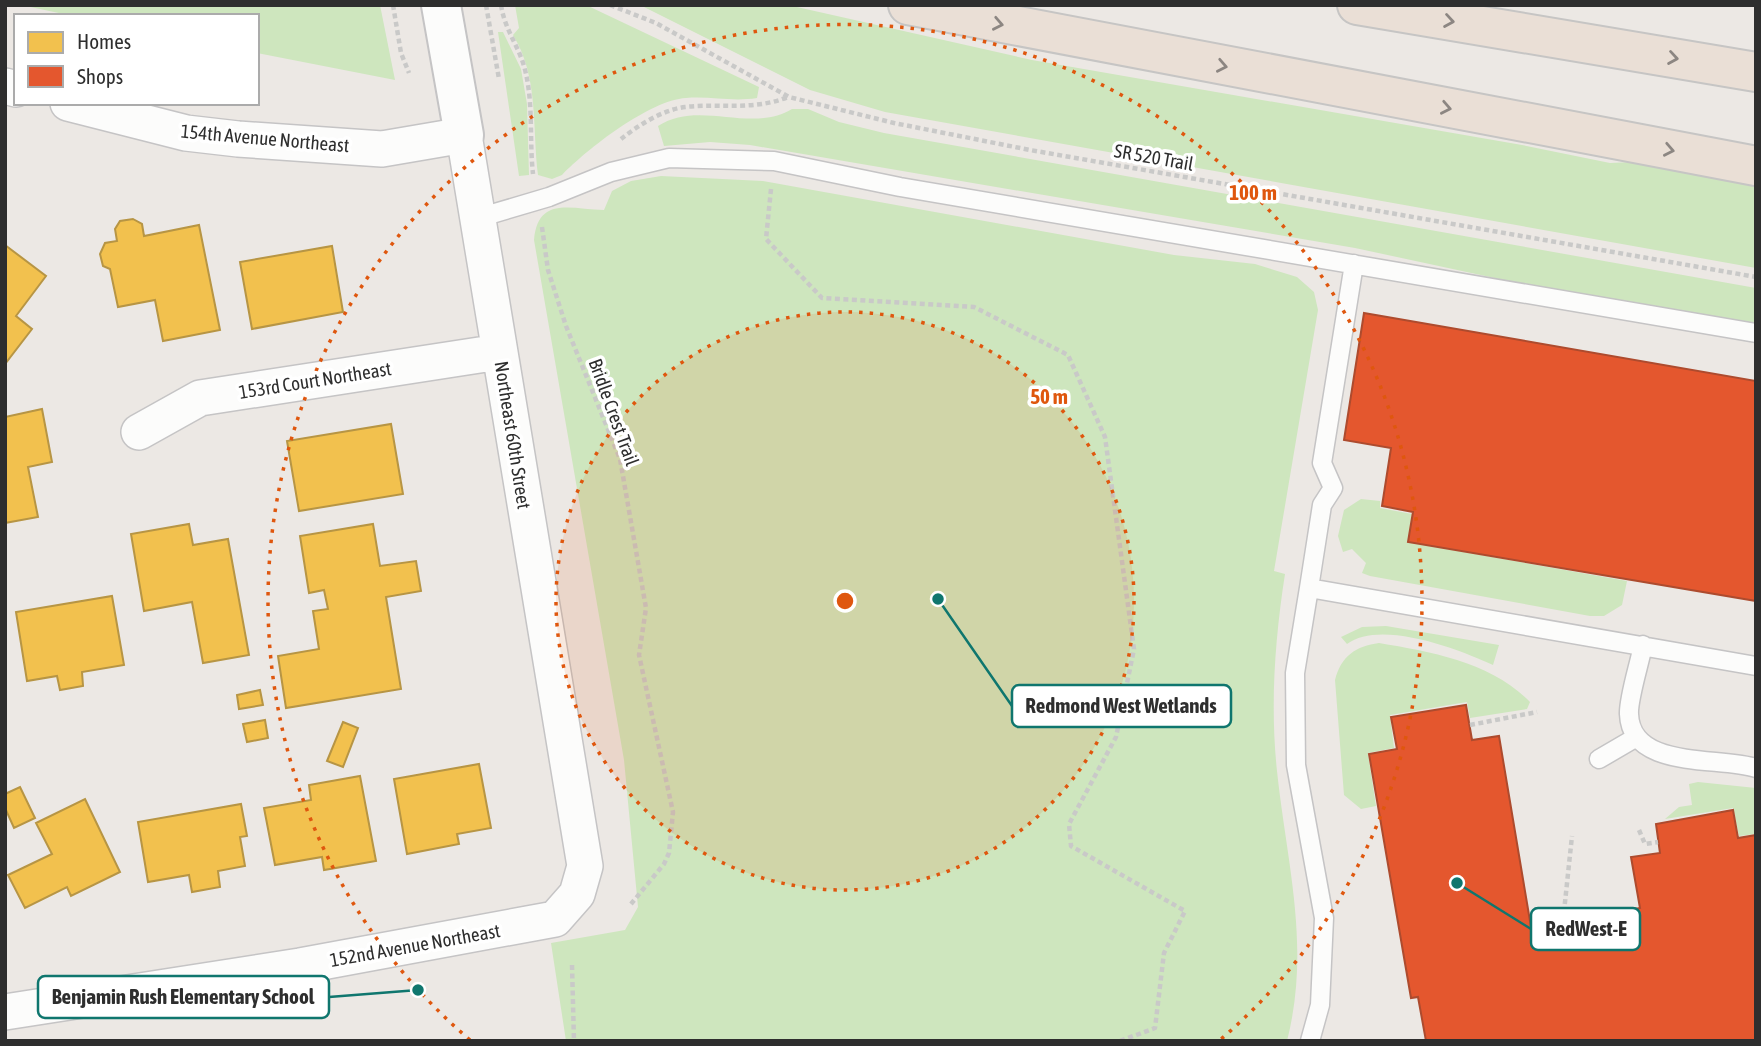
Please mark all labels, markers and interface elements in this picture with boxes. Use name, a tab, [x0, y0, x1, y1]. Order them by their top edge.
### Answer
one-way arrow	[1443, 13, 1455, 28]
legend	[14, 14, 259, 105]
one-way arrow	[992, 16, 1004, 31]
text: Homes	[77, 29, 131, 53]
one-way arrow	[1667, 50, 1679, 65]
one-way arrow	[1216, 58, 1228, 73]
text: Shops	[77, 64, 123, 88]
one-way arrow	[1440, 100, 1452, 115]
street label: 154th Avenue Northeast	[180, 120, 350, 156]
street label: SR 520 Trail	[1113, 139, 1195, 175]
one-way arrow	[1663, 141, 1675, 156]
text: 100 m	[1229, 180, 1277, 204]
street label: Bridle Crest Trail	[584, 355, 644, 469]
street label: 153rd Court Northeast	[237, 357, 393, 403]
street label: Northeast 60th Street	[490, 360, 536, 510]
text: 50 m	[1030, 384, 1068, 408]
centre of rings	[833, 589, 857, 613]
callout: Redmond West Wetlands	[1012, 685, 1231, 727]
text: Redmond West Wetlands	[1025, 693, 1217, 717]
callout: RedWest-E	[1531, 908, 1640, 950]
text: RedWest-E	[1545, 916, 1627, 940]
street label: 152nd Avenue Northeast	[328, 919, 502, 971]
callout: Benjamin Rush Elementary School	[38, 976, 329, 1018]
text: Benjamin Rush Elementary School	[52, 984, 315, 1008]

